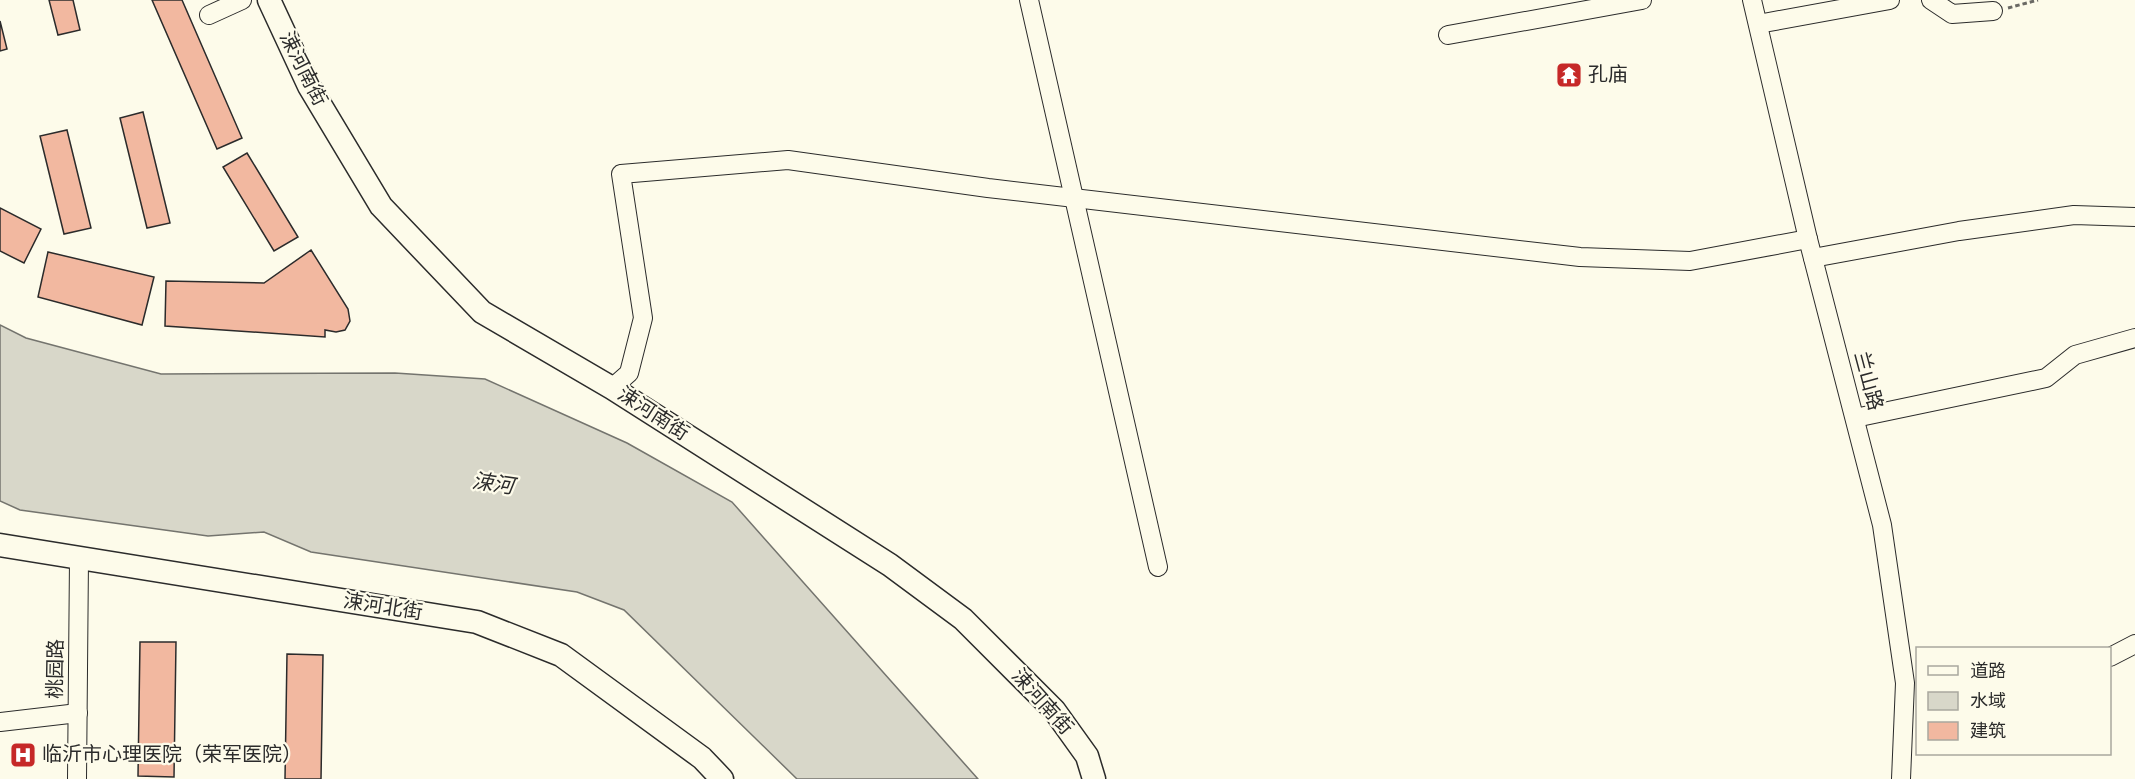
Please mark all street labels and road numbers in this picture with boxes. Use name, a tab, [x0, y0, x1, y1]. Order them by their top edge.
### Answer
street label: 涑河南街	[274, 28, 332, 110]
street label: 兰山路	[1849, 349, 1887, 413]
street label: 涑河南街	[613, 382, 693, 446]
street label: 涑河北街	[342, 589, 424, 625]
street label: 桃园路	[43, 639, 69, 699]
street label: 涑河南街	[1006, 664, 1078, 740]

